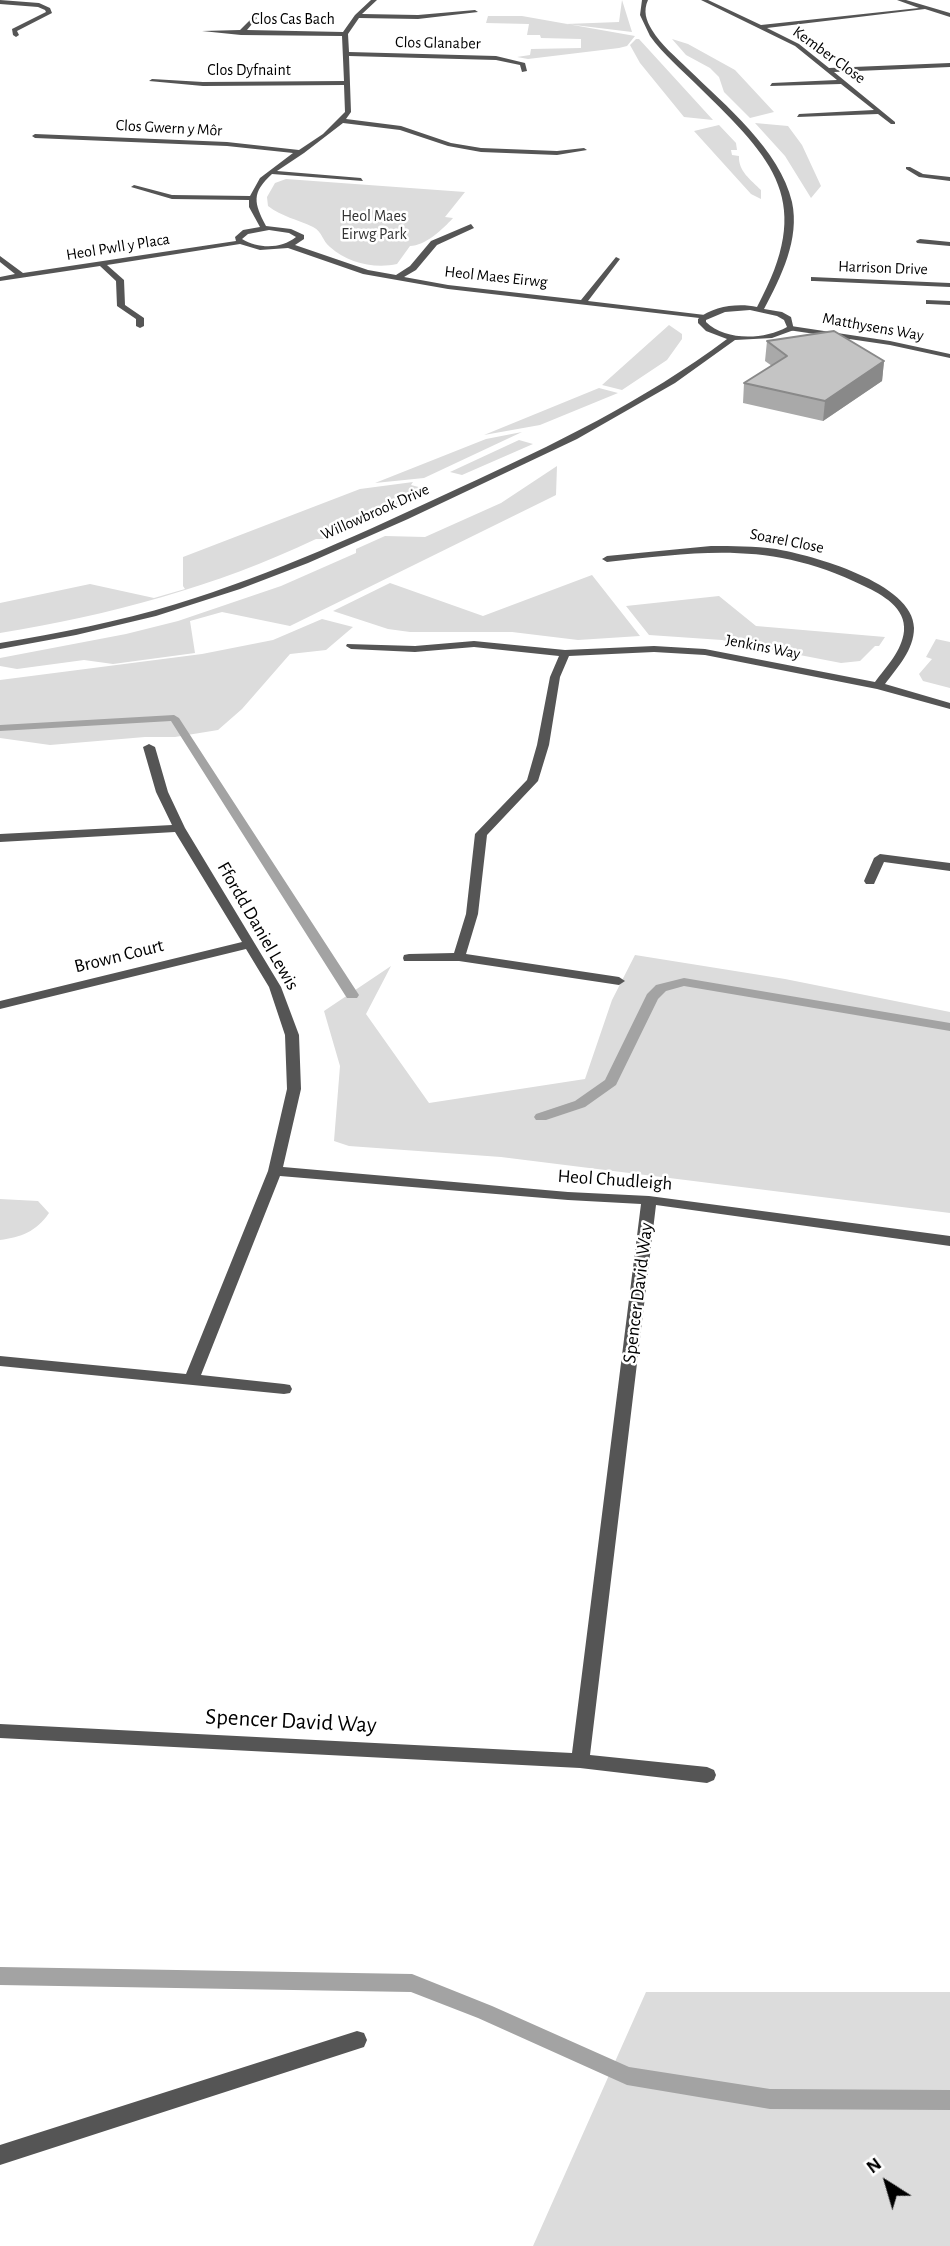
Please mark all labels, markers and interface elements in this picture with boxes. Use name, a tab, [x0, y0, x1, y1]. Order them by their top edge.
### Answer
street label: Clos Cas Bach	[251, 9, 335, 29]
street label: Kember Close	[789, 22, 869, 88]
street label: Clos Glanaber	[395, 33, 481, 53]
street label: Clos Dyfnaint	[207, 60, 291, 80]
street label: Clos Gwern y Môr	[115, 116, 223, 140]
park label: Heol Maes Eirwg Park	[341, 206, 407, 244]
street label: Heol Pwll y Placa	[65, 229, 171, 265]
street label: Harrison Drive	[838, 257, 928, 279]
street label: Heol Maes Eirwg	[444, 262, 548, 292]
street label: Matthysens Way	[821, 309, 925, 345]
street label: Willowbrook Drive	[318, 480, 432, 544]
street label: Soarel Close	[748, 524, 826, 558]
street label: Jenkins Way	[724, 630, 802, 664]
street label: Ffordd Daniel Lewis	[212, 858, 304, 994]
street label: Brown Court	[72, 934, 166, 978]
street label: Heol Chudleigh	[557, 1165, 673, 1195]
street label: Spencer David Way	[618, 1221, 658, 1365]
street label: Spencer David Way	[205, 1703, 377, 1739]
north arrow	[852, 2148, 922, 2218]
text: N	[863, 2154, 885, 2177]

